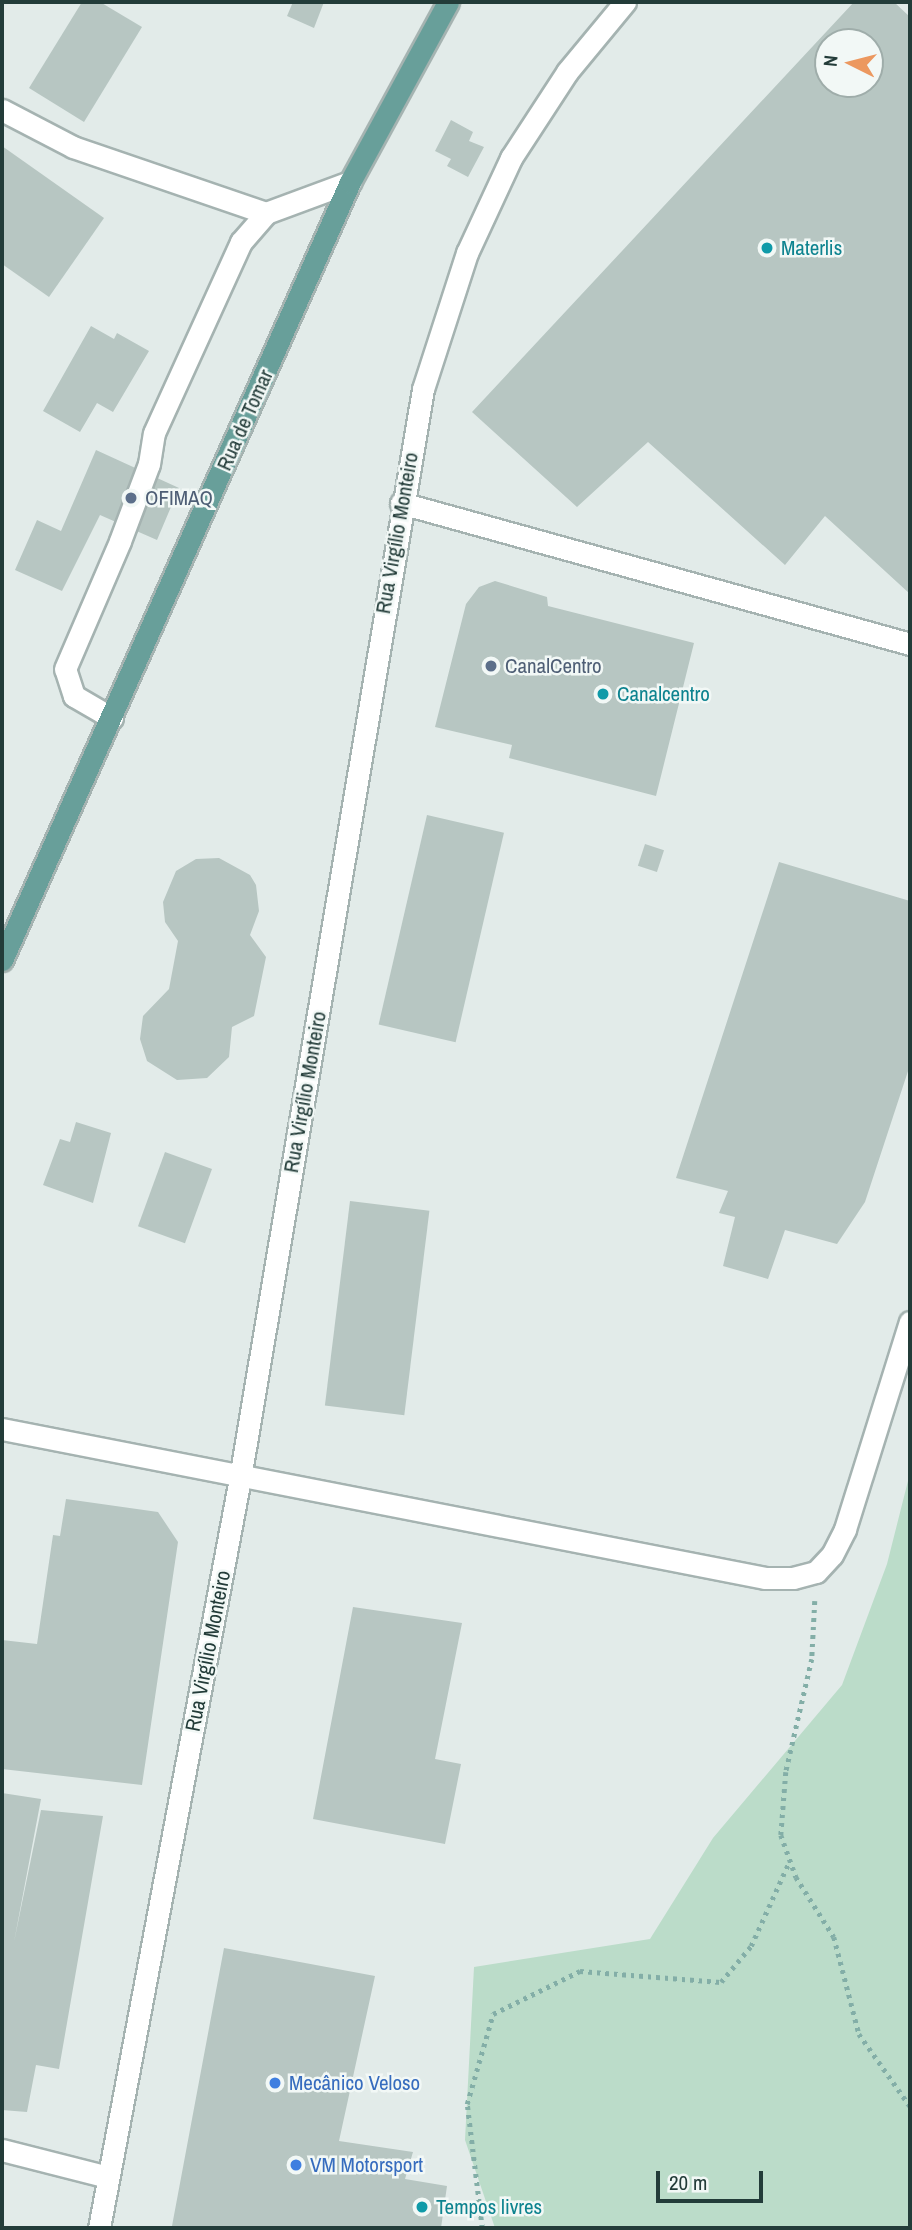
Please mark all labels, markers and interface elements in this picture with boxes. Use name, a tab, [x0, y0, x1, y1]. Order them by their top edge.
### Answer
north arrow	[814, 28, 884, 98]
text: N	[817, 54, 844, 68]
place label: Materlis	[781, 235, 842, 261]
marker: Materlis	[759, 240, 775, 256]
street label: Rua de Tomar	[211, 365, 279, 475]
street label: Rua Virgílio Monteiro	[370, 450, 424, 616]
place label: OFIMAQ	[145, 485, 213, 511]
marker: OFIMAQ	[123, 490, 139, 506]
place label: CanalCentro	[505, 653, 602, 679]
marker: CanalCentro	[483, 658, 499, 674]
place label: Canalcentro	[617, 681, 710, 707]
marker: Canalcentro	[595, 686, 611, 702]
street label: Rua Virgílio Monteiro	[278, 1009, 332, 1175]
street label: Rua Virgílio Monteiro	[180, 1568, 236, 1734]
place label: Mecânico Veloso	[289, 2070, 420, 2096]
marker: Mecânico Veloso	[267, 2075, 283, 2091]
place label: VM Motorsport	[310, 2152, 423, 2178]
scale bar	[660, 2156, 767, 2200]
marker: VM Motorsport	[288, 2157, 304, 2173]
text: 20 m	[669, 2168, 707, 2197]
place label: Tempos livres	[436, 2194, 542, 2220]
marker: Tempos livres	[414, 2199, 430, 2215]

